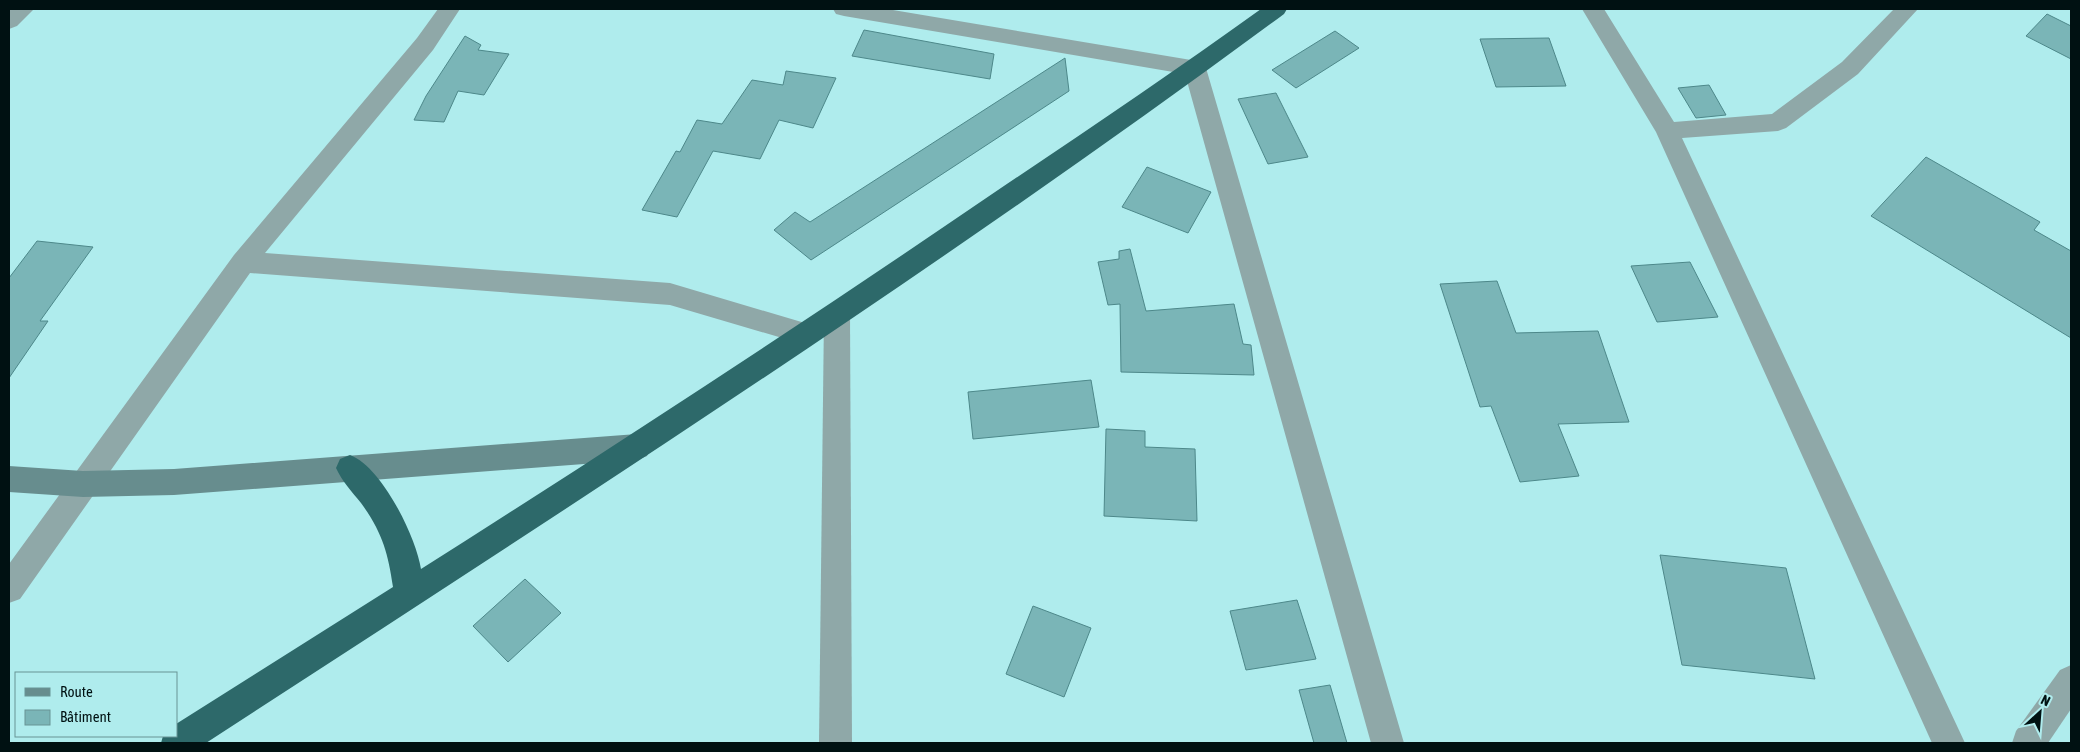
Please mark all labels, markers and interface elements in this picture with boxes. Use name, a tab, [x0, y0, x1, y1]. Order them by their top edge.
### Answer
legend	[15, 672, 178, 737]
text: Route	[60, 683, 93, 700]
north arrow	[2015, 687, 2065, 737]
text: N	[2038, 691, 2053, 709]
text: Bâtiment	[60, 708, 111, 725]

